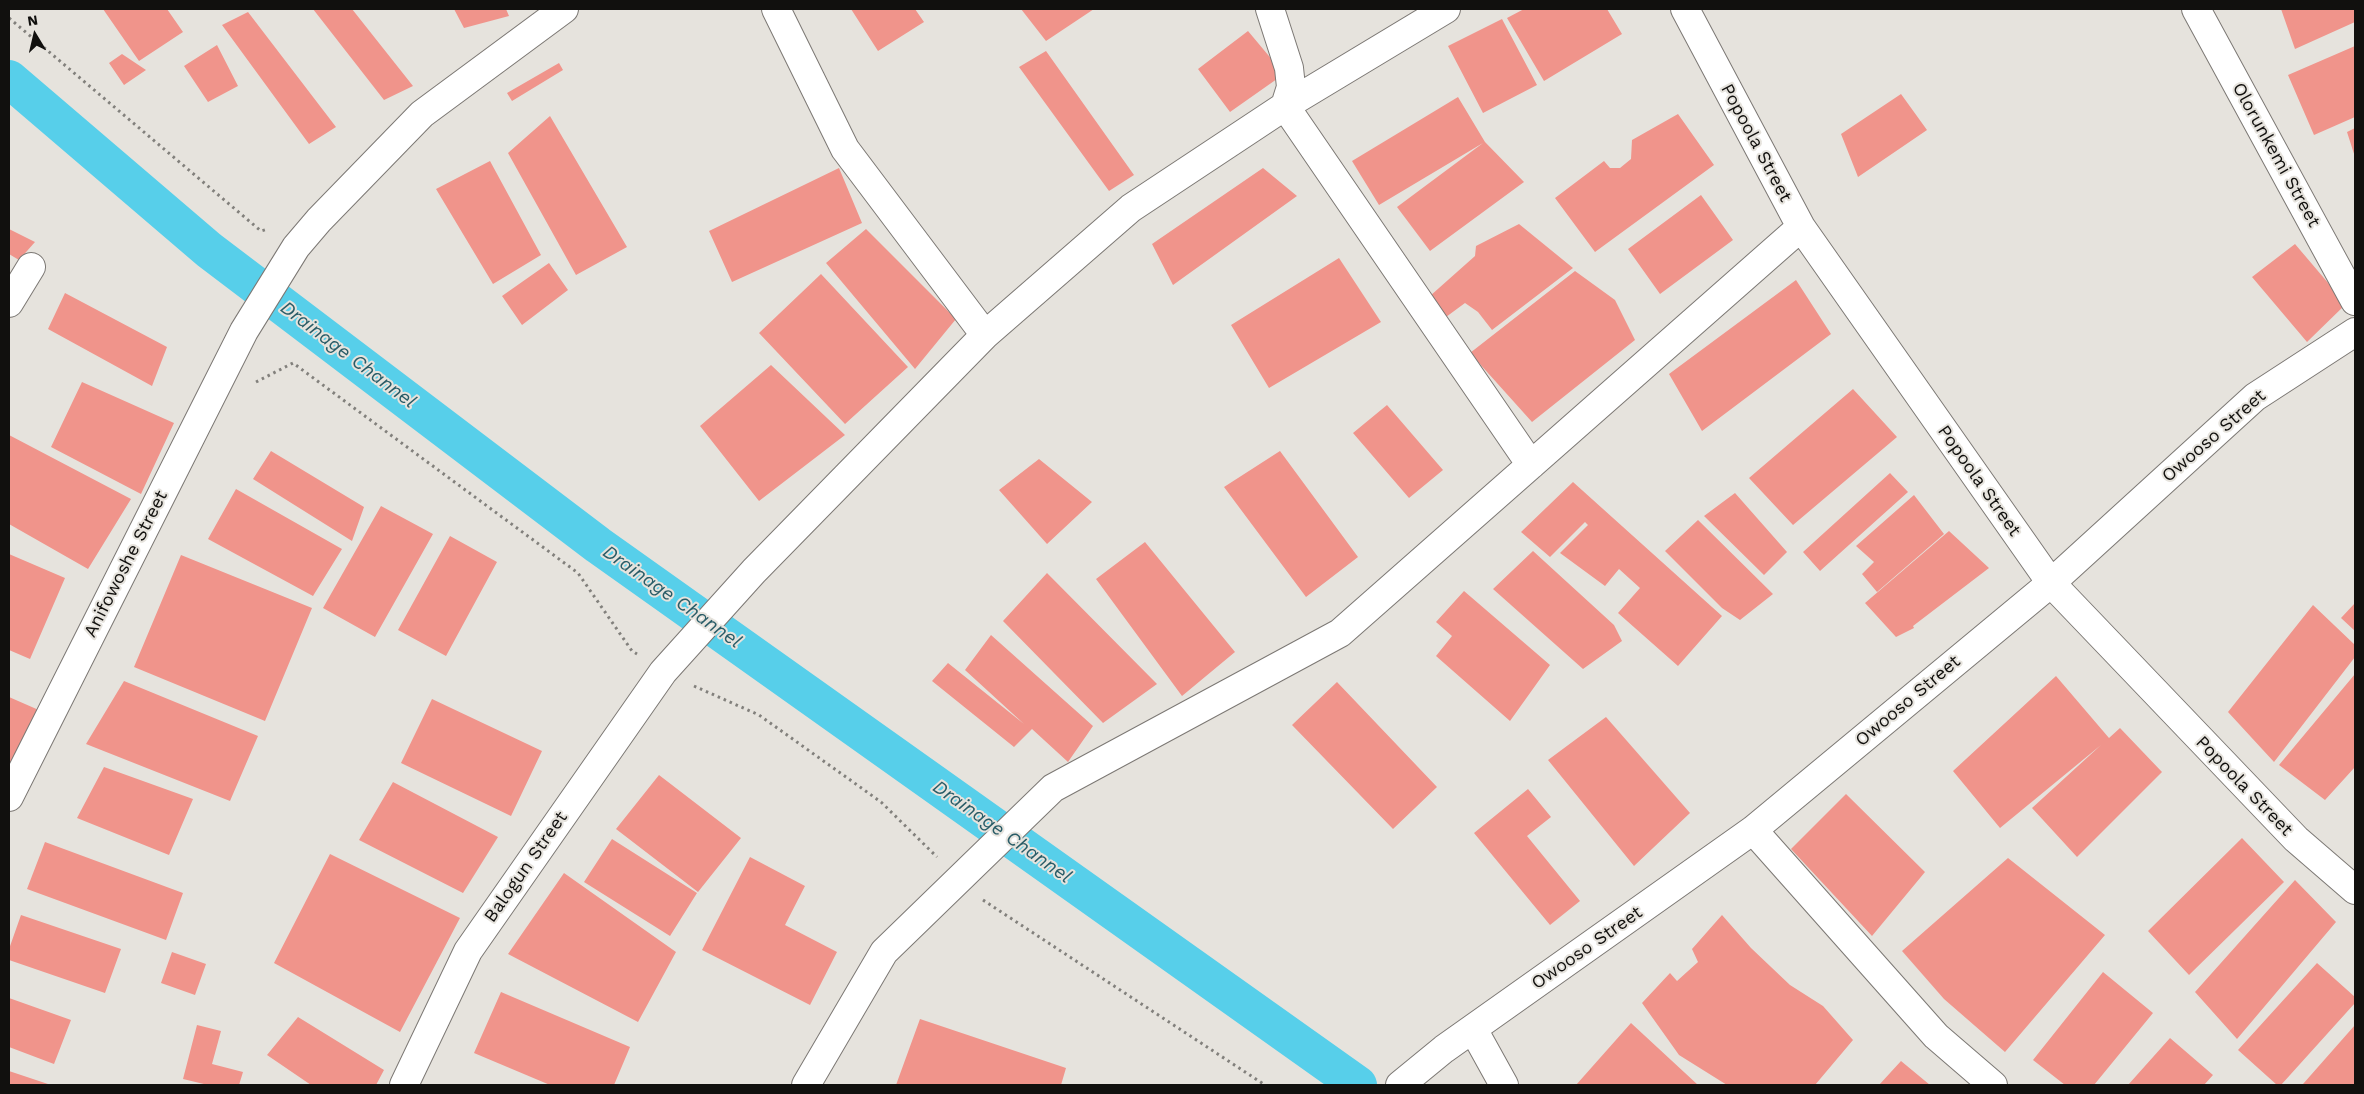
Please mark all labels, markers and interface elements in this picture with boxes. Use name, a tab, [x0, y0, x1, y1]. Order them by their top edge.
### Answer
north arrow	[10, 10, 60, 60]
text: N	[26, 11, 39, 29]
street label: Olorunkemi Street	[2227, 79, 2325, 231]
street label: Popoola Street	[1716, 80, 1796, 206]
water label: Drainage Channel	[276, 297, 420, 413]
street label: Owooso Street	[2158, 385, 2270, 487]
street label: Popoola Street	[1933, 421, 2025, 541]
street label: Anifowoshe Street	[80, 487, 172, 641]
water label: Drainage Channel	[598, 541, 746, 653]
street label: Owooso Street	[1851, 651, 1965, 751]
street label: Popoola Street	[2191, 732, 2297, 840]
water label: Drainage Channel	[928, 776, 1076, 888]
street label: Balogun Street	[480, 807, 572, 927]
street label: Owooso Street	[1527, 902, 1647, 994]

